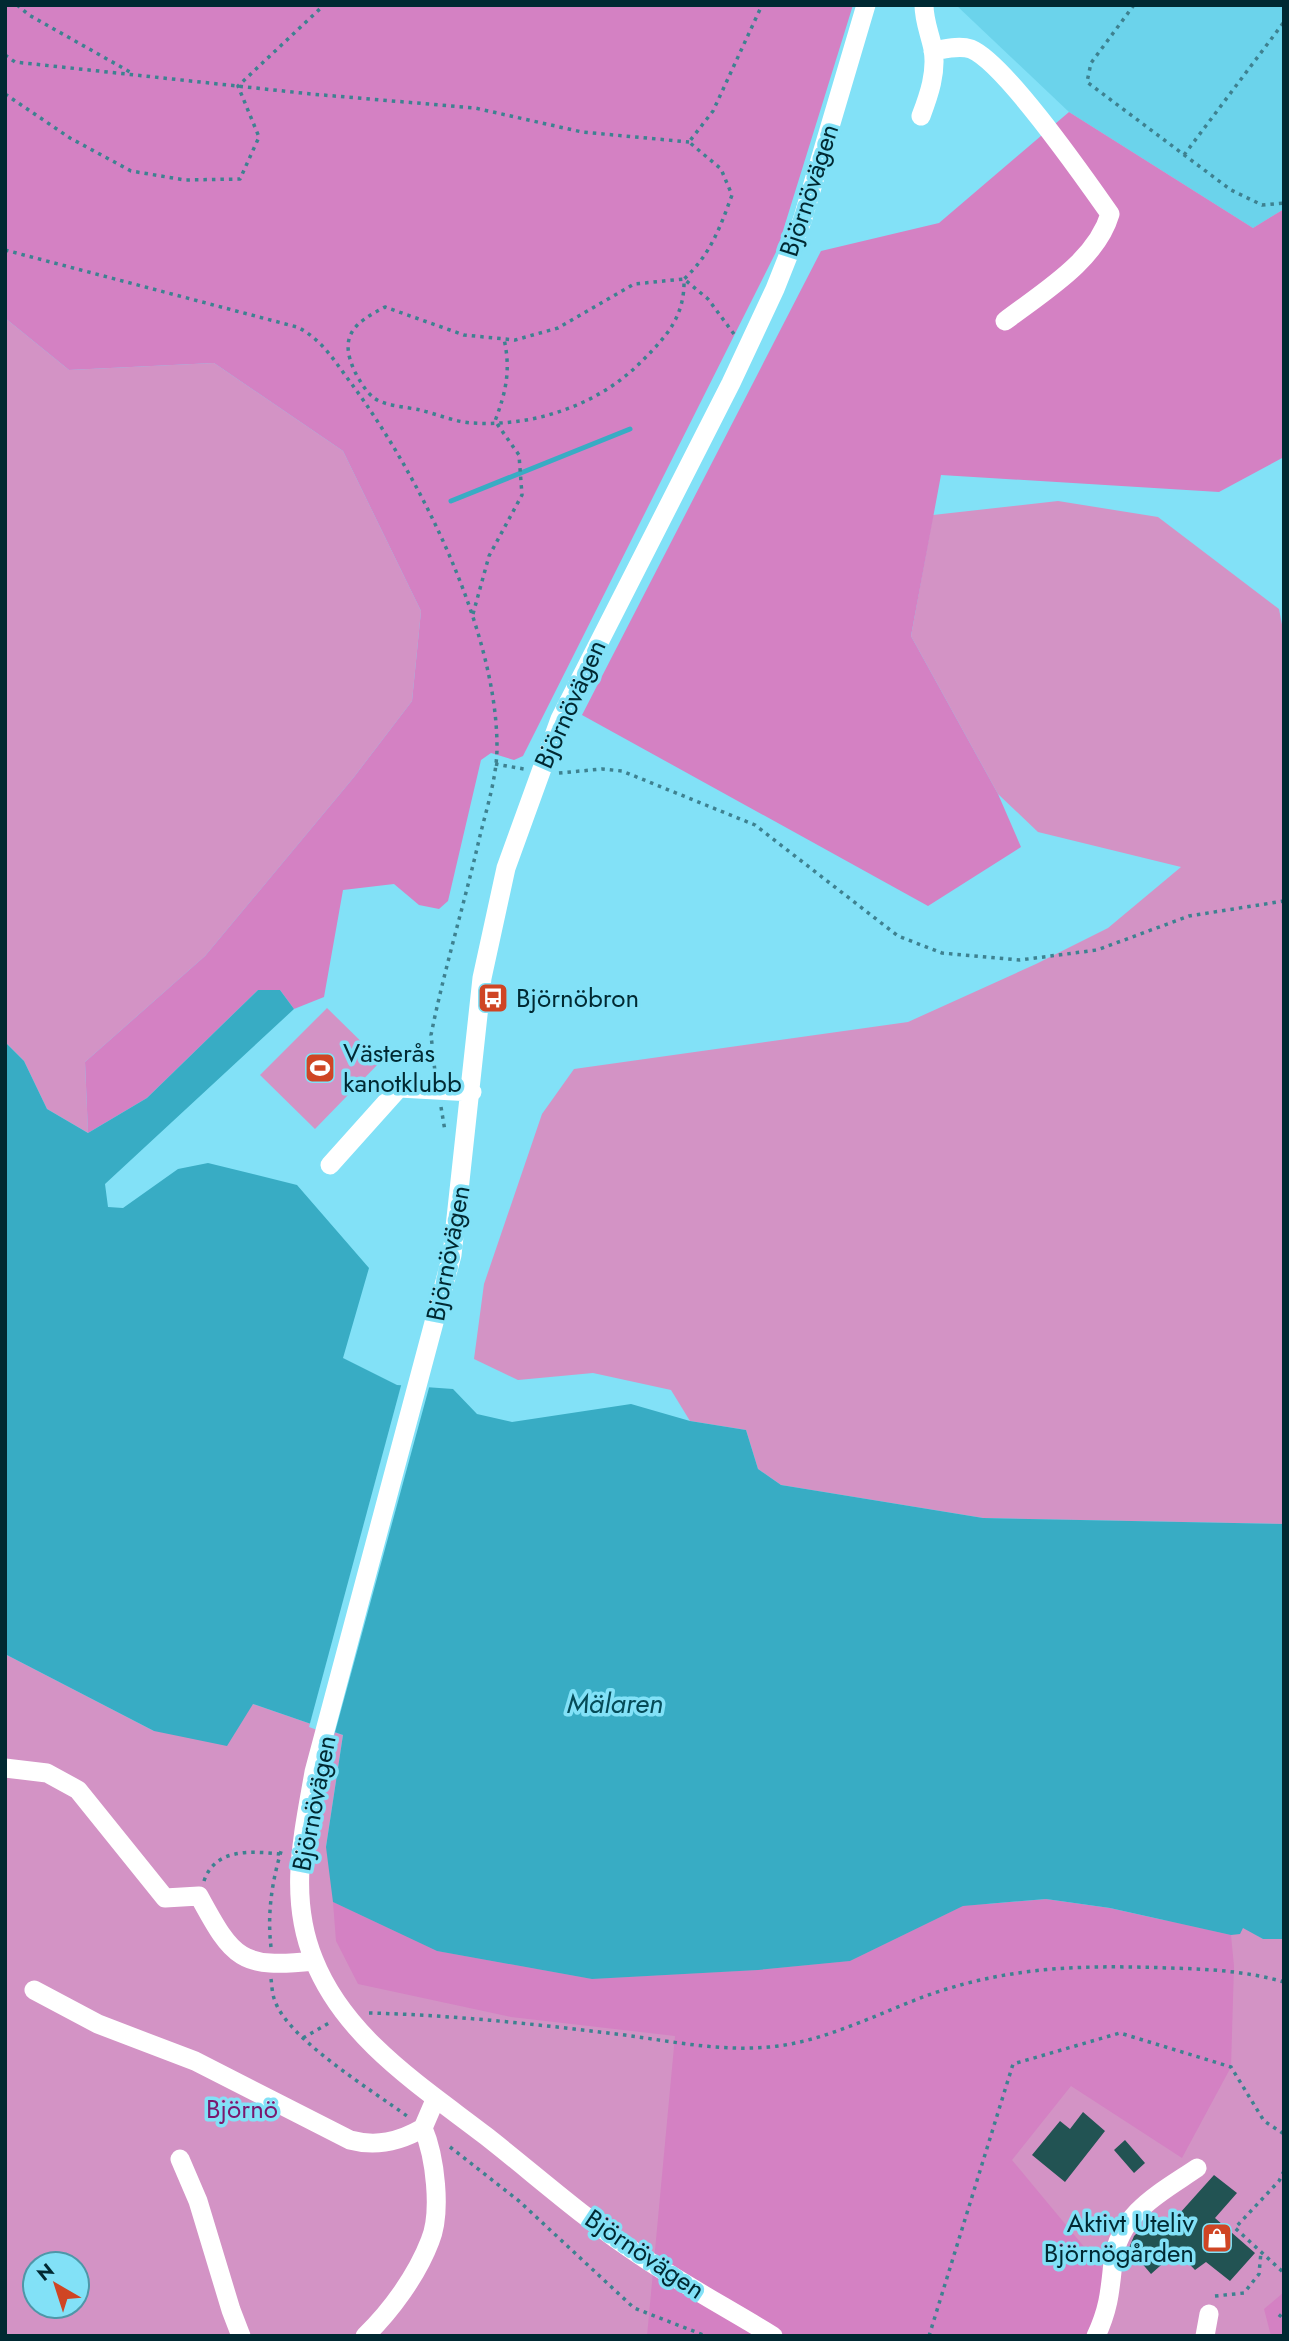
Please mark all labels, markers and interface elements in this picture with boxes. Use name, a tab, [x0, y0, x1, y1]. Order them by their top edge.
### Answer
street label: Björnövägen	[770, 119, 848, 261]
street label: Björnövägen	[525, 633, 615, 775]
place label: Björnöbron	[516, 979, 639, 1017]
bus stop icon: Björnöbron	[476, 981, 510, 1015]
place label: Västerås kanotklubb	[343, 1034, 462, 1102]
sports icon: Västerås kanotklubb	[303, 1051, 337, 1085]
street label: Björnövägen	[416, 1182, 480, 1324]
water label: Mälaren	[567, 1683, 663, 1724]
street label: Björnövägen	[282, 1732, 346, 1874]
park label: Björnö	[206, 2090, 278, 2128]
street label: Björnövägen	[577, 2200, 713, 2308]
place label: Aktivt Uteliv Björnögården	[1044, 2204, 1195, 2272]
shop icon: Aktivt Uteliv Björnögården	[1200, 2221, 1234, 2255]
north arrow	[21, 2250, 91, 2320]
text: N	[31, 2257, 60, 2287]

